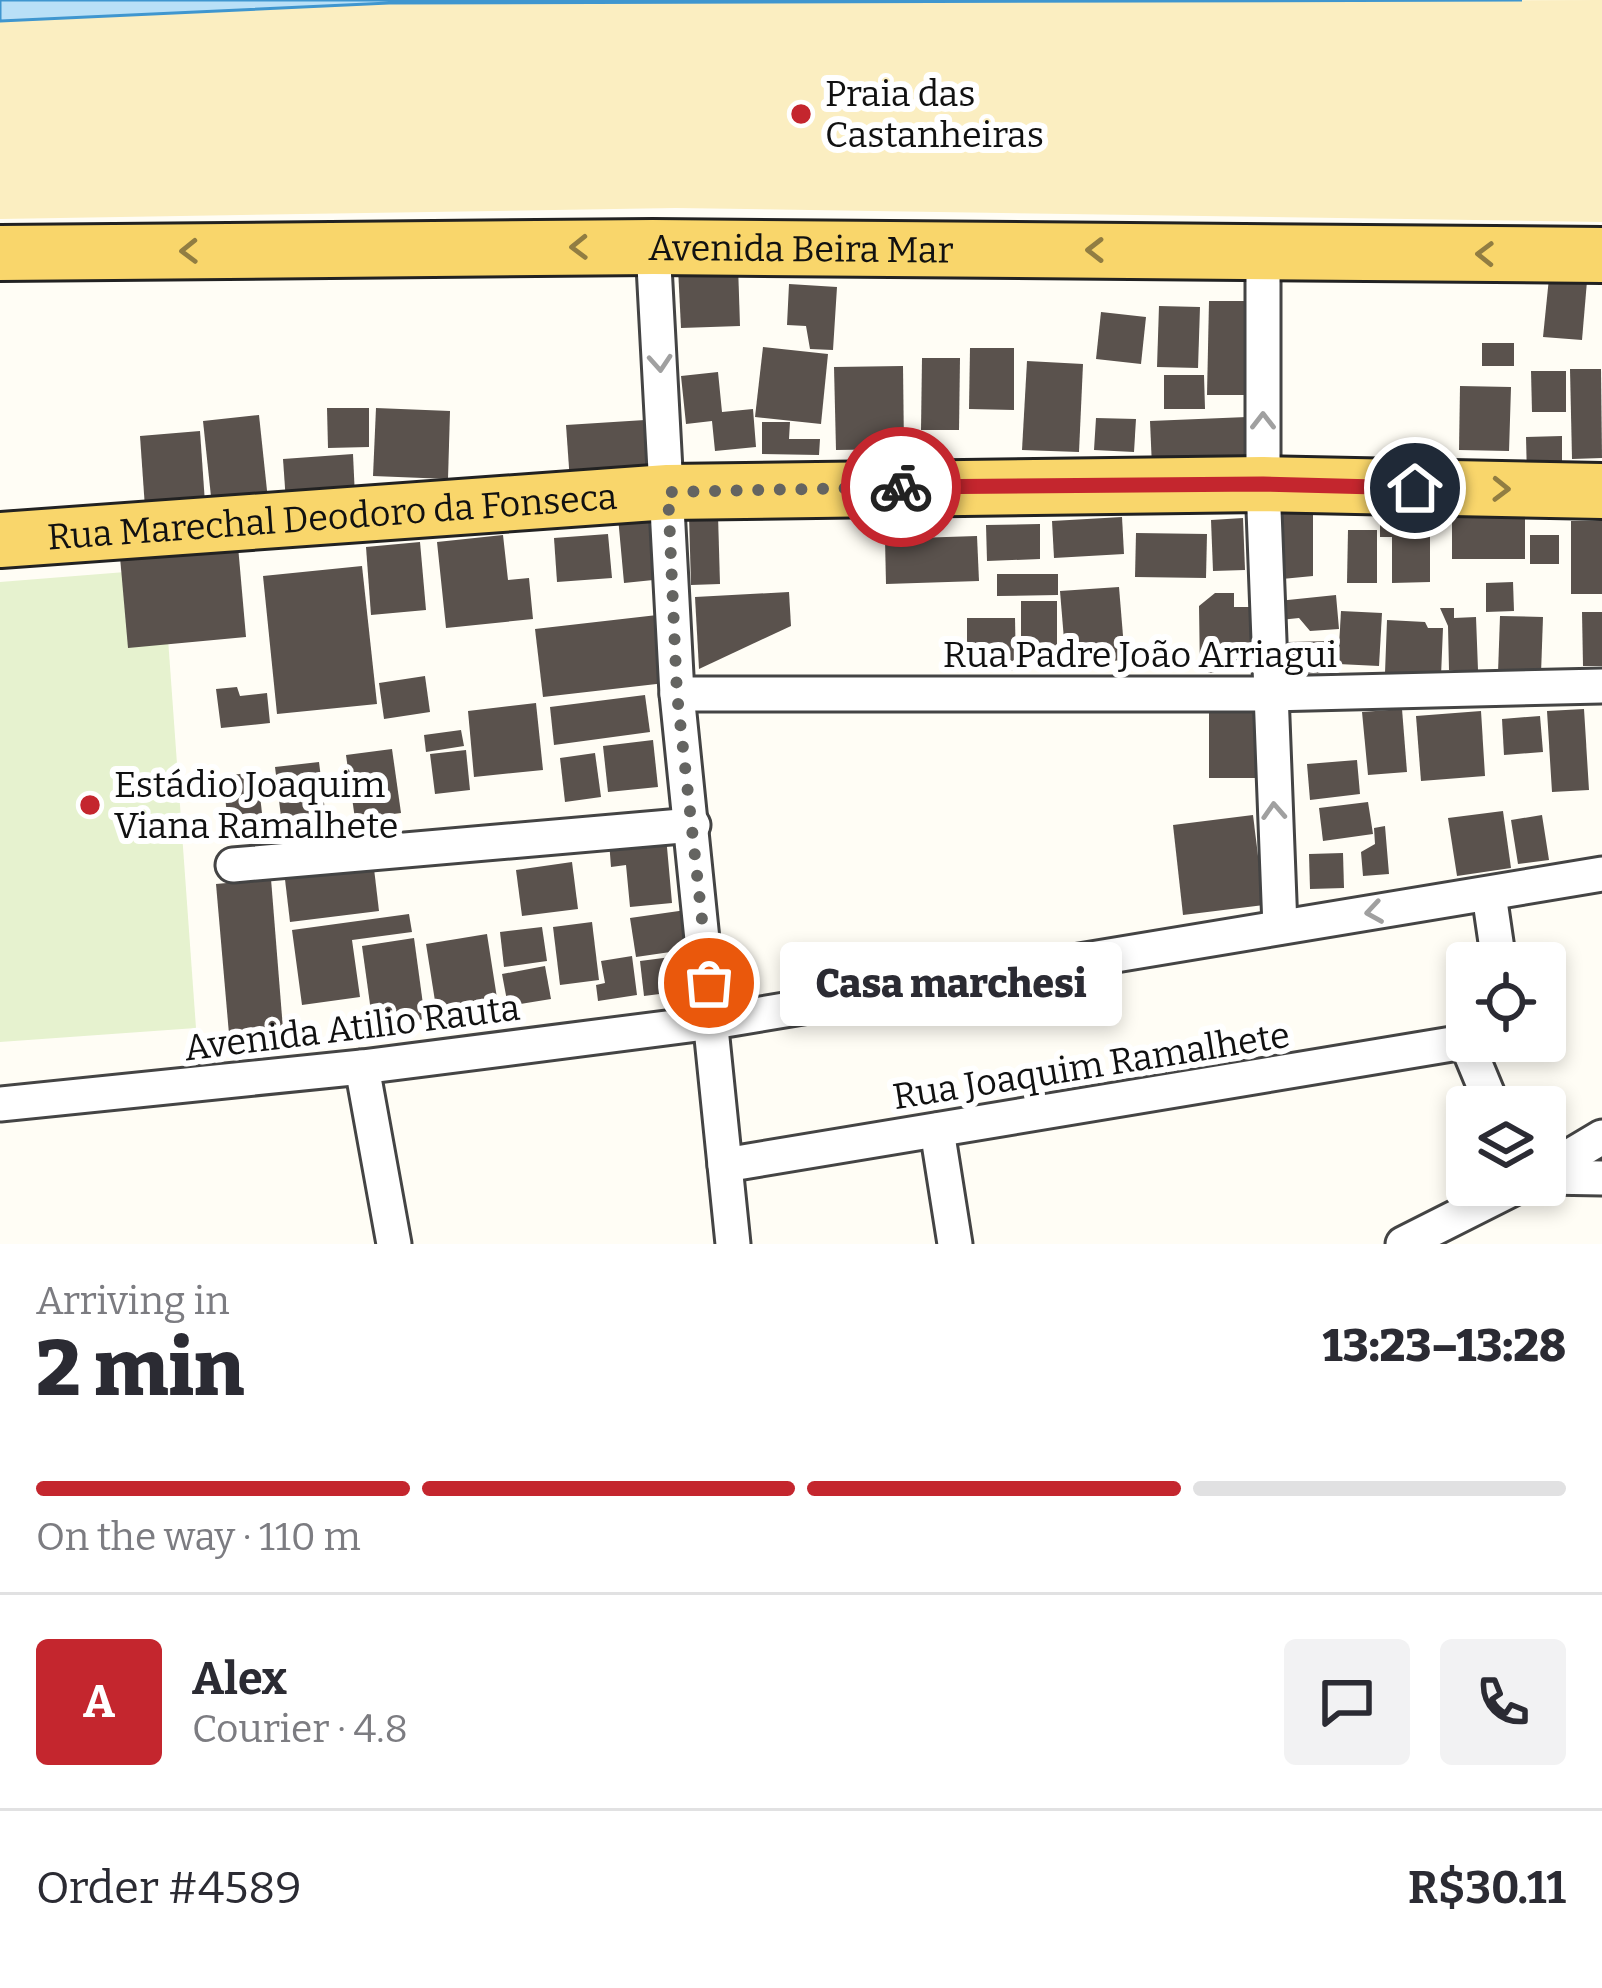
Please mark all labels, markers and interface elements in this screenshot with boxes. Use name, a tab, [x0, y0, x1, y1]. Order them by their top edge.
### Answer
place label: Praia das Castanheiras	[825, 72, 1044, 157]
marker: Praia das Castanheiras	[788, 101, 814, 127]
street label: Avenida Beira Mar	[648, 226, 954, 273]
one-way arrow	[569, 234, 587, 260]
one-way arrow	[1085, 237, 1104, 263]
one-way arrow	[179, 238, 197, 264]
one-way arrow	[1475, 241, 1493, 267]
one-way arrow	[647, 354, 673, 373]
one-way arrow	[1250, 411, 1276, 429]
courier	[841, 427, 961, 547]
pin	[1364, 437, 1466, 539]
icon: bike	[868, 454, 934, 520]
icon: home	[1382, 455, 1448, 521]
street label: Rua Marechal Deodoro da Fonseca	[46, 475, 619, 560]
one-way arrow	[1492, 476, 1511, 502]
street label: Rua Padre João Arriagui	[943, 633, 1337, 677]
place label: Estádio Joaquim Viana Ramalhete	[114, 763, 398, 848]
marker: Estádio Joaquim Viana Ramalhete	[77, 792, 103, 818]
one-way arrow	[1261, 801, 1287, 820]
one-way arrow	[1364, 899, 1384, 924]
pin	[658, 932, 760, 1034]
callout: Casa marchesi	[781, 941, 1123, 1025]
map controls	[1446, 942, 1566, 1206]
button: locate	[1446, 942, 1566, 1062]
icon: bag	[676, 950, 742, 1016]
text: Casa marchesi	[815, 961, 1087, 1007]
street label: Avenida Atilio Rauta	[182, 986, 523, 1070]
street label: Rua Joaquim Ramalhete	[890, 1013, 1293, 1119]
button: layers	[1446, 1086, 1566, 1206]
text: Arriving in	[36, 1278, 230, 1324]
text: 13:23–13:28	[1323, 1319, 1566, 1373]
text: 2 min	[36, 1322, 245, 1416]
text: On the way · 110 m	[36, 1514, 361, 1560]
button: chat	[1284, 1639, 1410, 1765]
button: phone	[1440, 1639, 1566, 1765]
text: Alex	[192, 1652, 287, 1706]
text: A	[83, 1675, 115, 1729]
text: Courier · 4.8	[192, 1706, 408, 1752]
text: Order #4589	[36, 1861, 302, 1915]
text: R$30.11	[1408, 1861, 1566, 1915]

